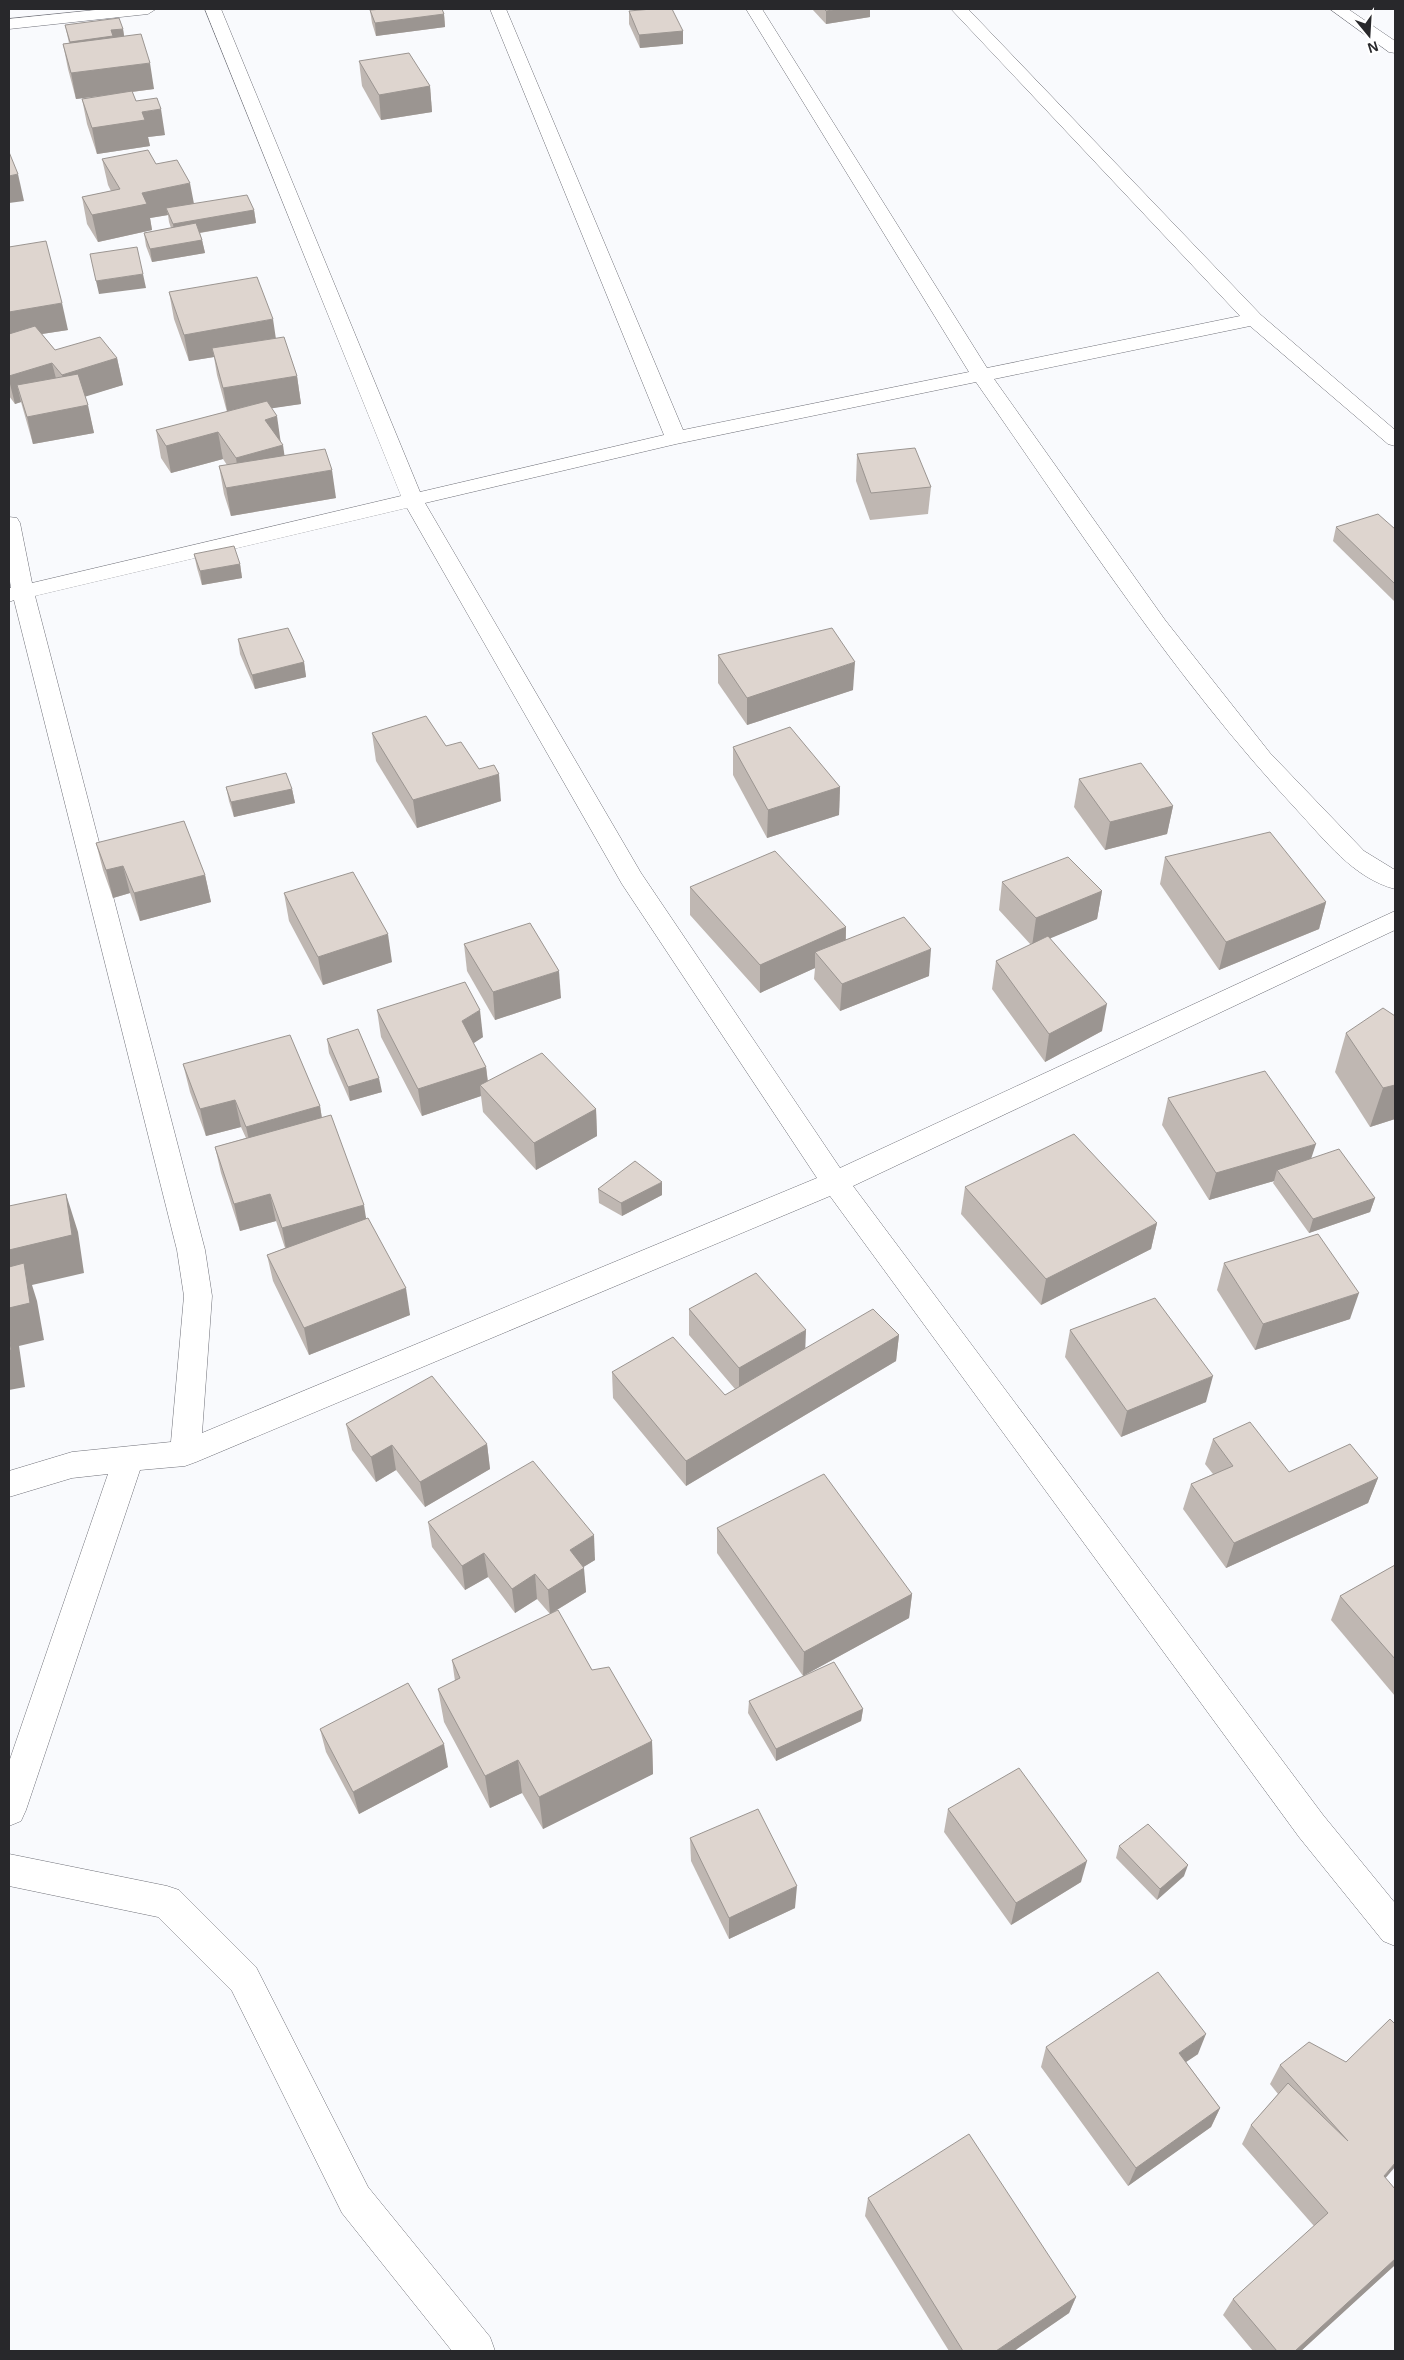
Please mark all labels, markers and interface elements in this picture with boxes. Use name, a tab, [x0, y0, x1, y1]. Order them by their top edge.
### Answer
north arrow	[1344, 10, 1394, 60]
text: N	[1366, 38, 1380, 57]

